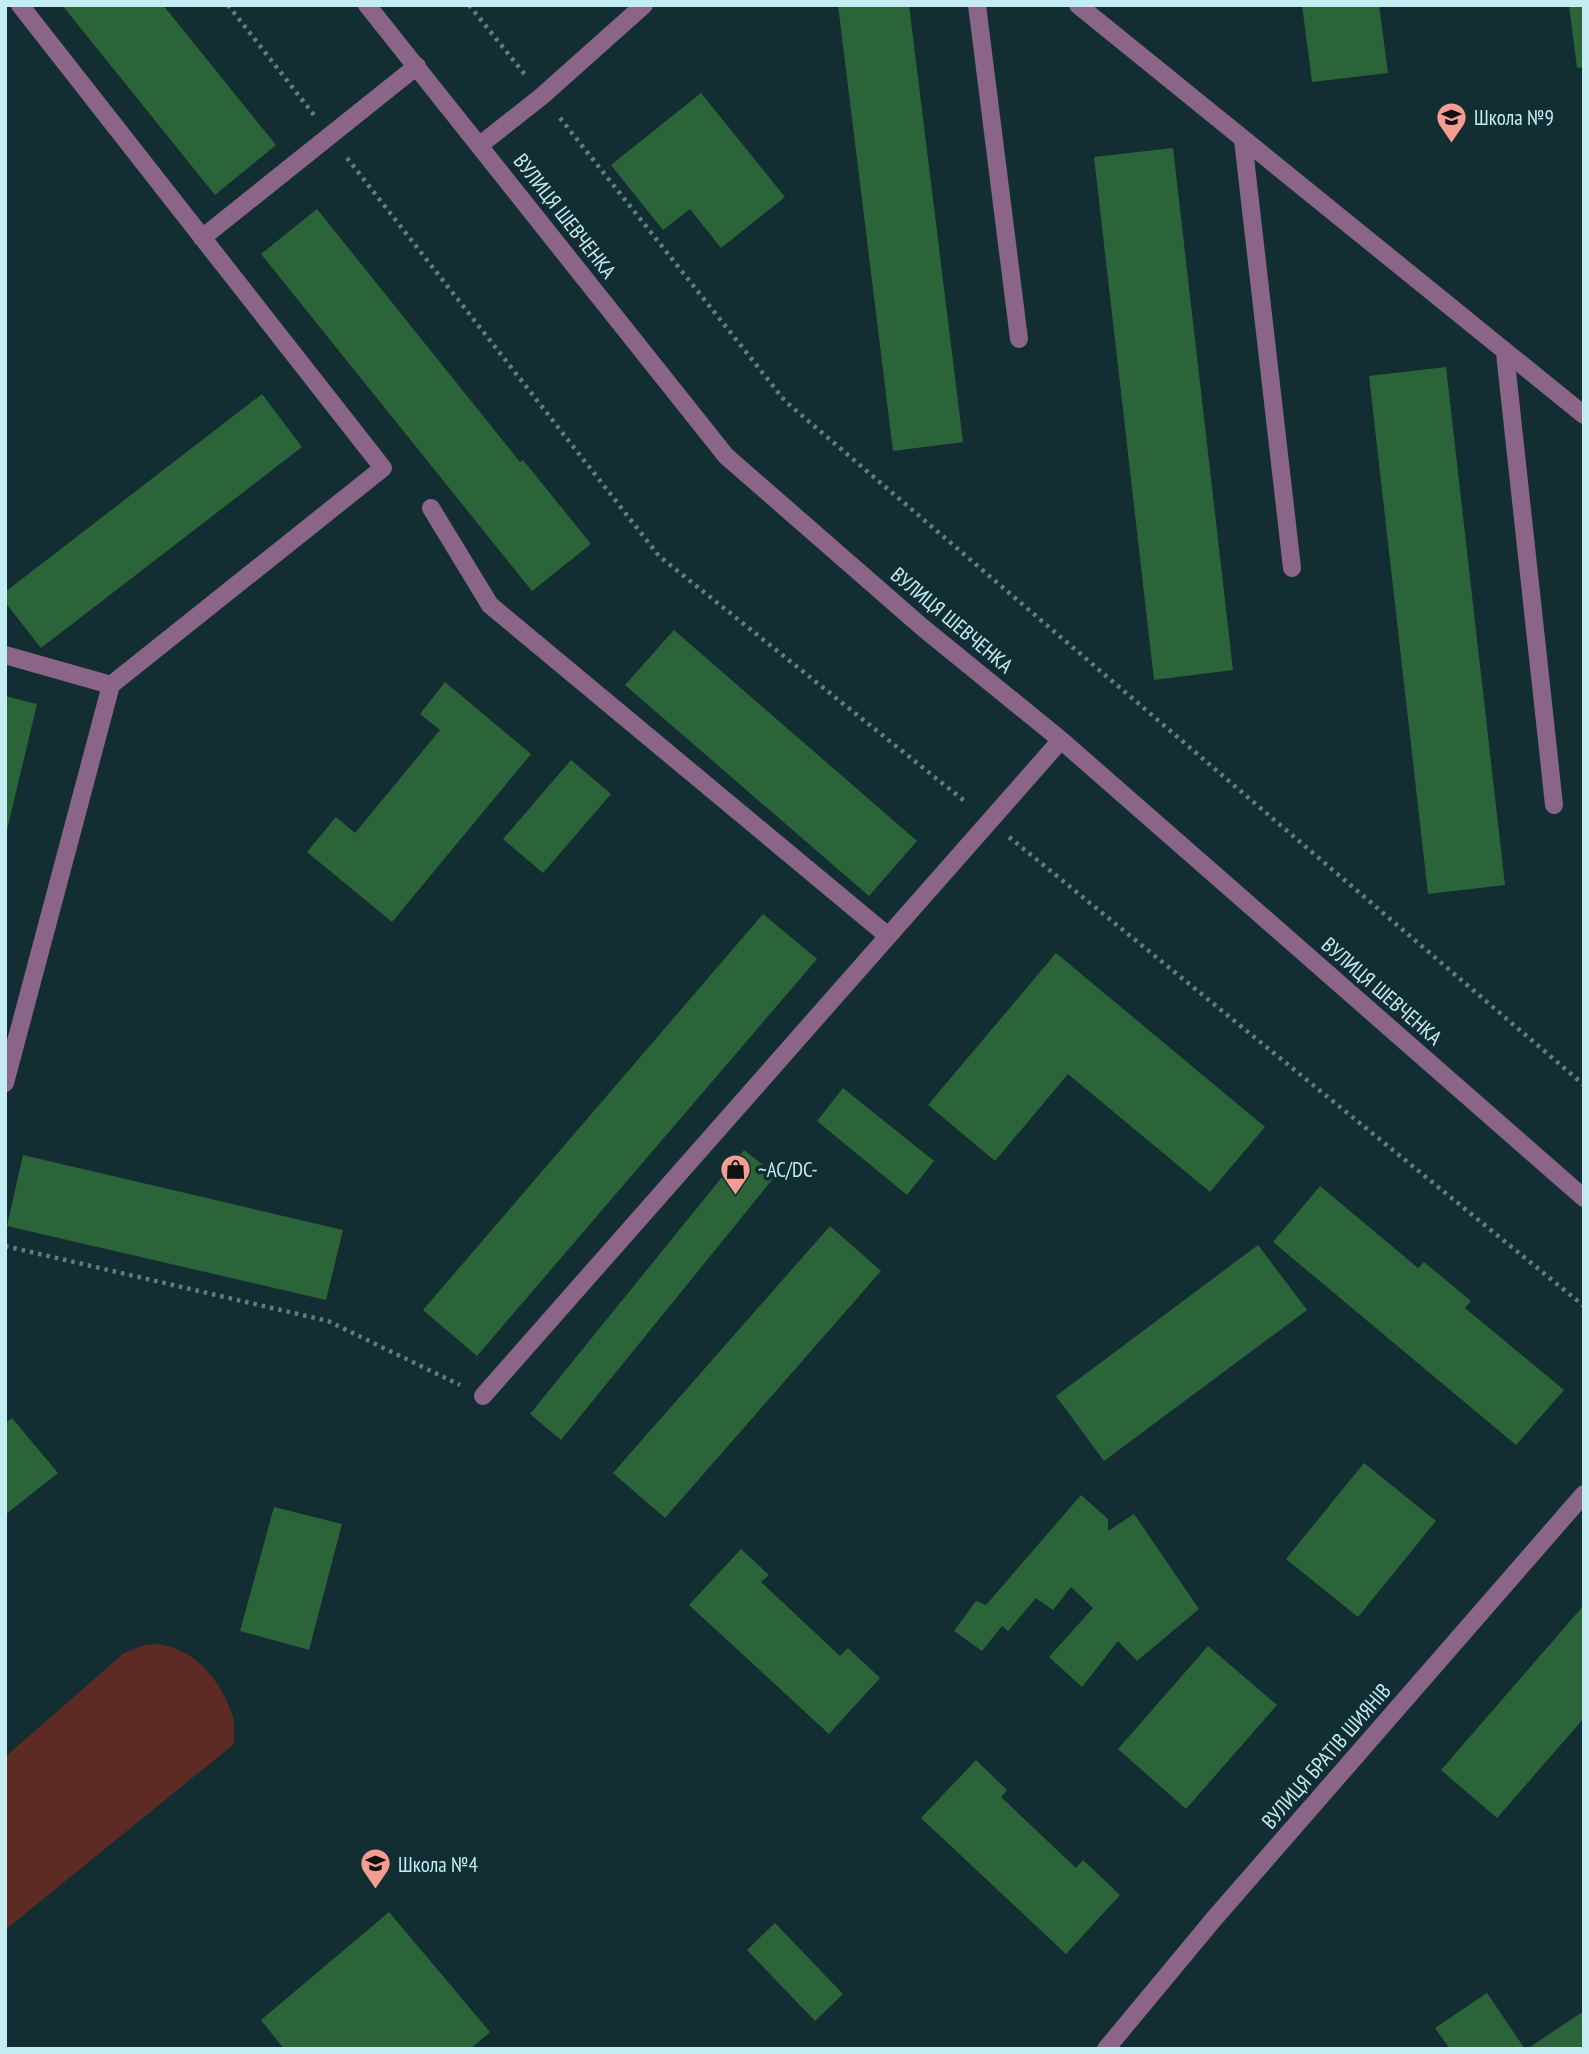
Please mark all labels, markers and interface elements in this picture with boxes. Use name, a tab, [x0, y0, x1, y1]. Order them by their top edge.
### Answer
school or university icon: Школа №9	[1434, 100, 1468, 144]
place label: Школа №9	[1474, 104, 1554, 131]
street label: ВУЛИЦЯ ШЕВЧЕНКА	[508, 148, 622, 284]
street label: ВУЛИЦЯ ШЕВЧЕНКА	[885, 561, 1019, 679]
street label: ВУЛИЦЯ ШЕВЧЕНКА	[1316, 931, 1448, 1051]
shop icon: ~AC/DC-	[718, 1152, 752, 1196]
place label: ~AC/DC-	[758, 1156, 818, 1183]
street label: ВУЛИЦЯ БРАТІВ ШИЯНІВ	[1256, 1678, 1396, 1834]
school or university icon: Школа №4	[358, 1847, 392, 1891]
place label: Школа №4	[398, 1851, 478, 1878]

